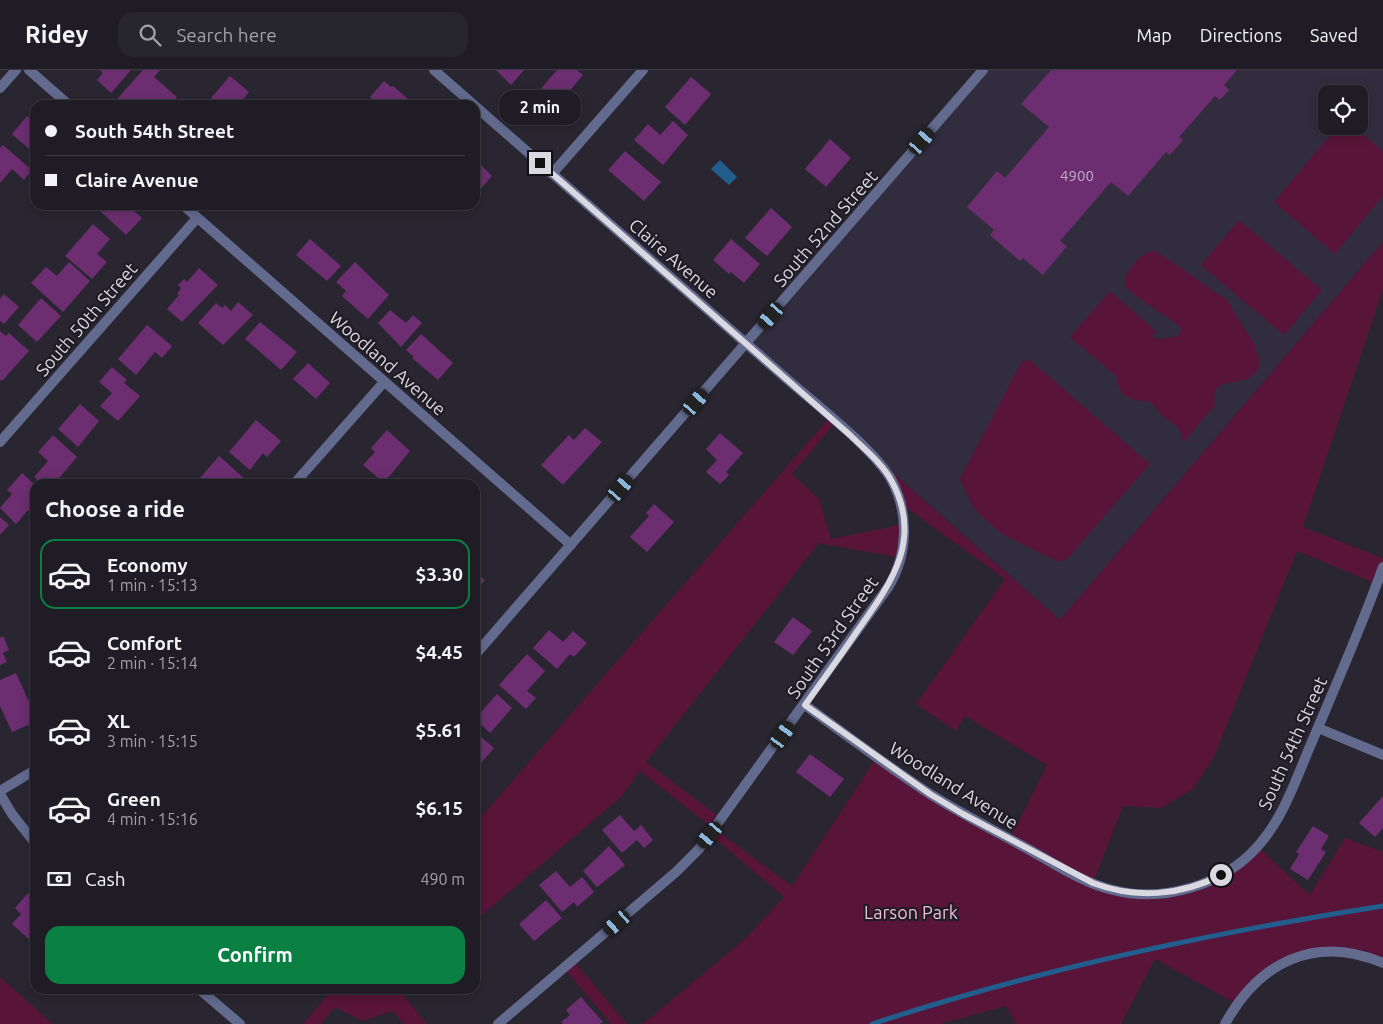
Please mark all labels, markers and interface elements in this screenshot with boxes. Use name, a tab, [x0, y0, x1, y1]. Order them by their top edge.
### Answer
search box	[118, 12, 468, 57]
text: Ridey	[25, 21, 88, 48]
icon: search	[136, 21, 164, 49]
text: Search here	[176, 24, 277, 46]
text: Map	[1136, 25, 1172, 45]
text: Directions	[1200, 25, 1282, 45]
text: Saved	[1310, 25, 1358, 45]
map controls	[1318, 85, 1368, 135]
button: locate	[1318, 85, 1368, 135]
callout: 2 min	[499, 91, 581, 126]
text: 2 min	[520, 98, 560, 116]
text: South 54th Street	[75, 120, 234, 142]
car	[906, 125, 937, 157]
route end	[529, 152, 551, 174]
street label: South 52nd Street	[769, 166, 881, 290]
house number: 4900	[1060, 167, 1094, 184]
text: Claire Avenue	[75, 169, 199, 191]
street label: Claire Avenue	[626, 214, 722, 302]
street label: South 50th Street	[31, 258, 141, 380]
car	[755, 300, 786, 332]
street label: Woodland Avenue	[326, 307, 450, 419]
car	[680, 386, 711, 418]
car	[605, 472, 636, 504]
text: Choose a ride	[45, 496, 185, 521]
icon: car	[47, 552, 92, 597]
text: Economy	[107, 554, 188, 576]
text: $3.30	[415, 563, 463, 585]
street label: South 53rd Street	[783, 572, 881, 702]
text: 1 min · 15:13	[107, 576, 198, 594]
icon: car	[47, 630, 92, 675]
text: Comfort	[107, 632, 182, 654]
text: $4.45	[415, 641, 463, 663]
text: 2 min · 15:14	[107, 654, 198, 672]
street label: South 54th Street	[1254, 673, 1330, 813]
icon: car	[47, 708, 92, 753]
text: XL	[107, 710, 130, 732]
car	[768, 718, 797, 752]
text: $5.61	[415, 719, 463, 741]
text: 3 min · 15:15	[107, 732, 198, 750]
street label: Woodland Avenue	[886, 737, 1022, 833]
icon: car	[47, 786, 92, 831]
text: Green	[107, 788, 161, 810]
text: $6.15	[415, 797, 463, 819]
text: 4 min · 15:16	[107, 810, 198, 828]
car	[694, 819, 725, 851]
route start	[1210, 864, 1232, 886]
icon: cash	[45, 865, 73, 893]
text: Cash	[85, 868, 126, 890]
text: 490 m	[420, 870, 465, 888]
park label: Larson Park	[864, 902, 958, 922]
car	[600, 907, 633, 939]
button: Confirm	[45, 926, 465, 984]

